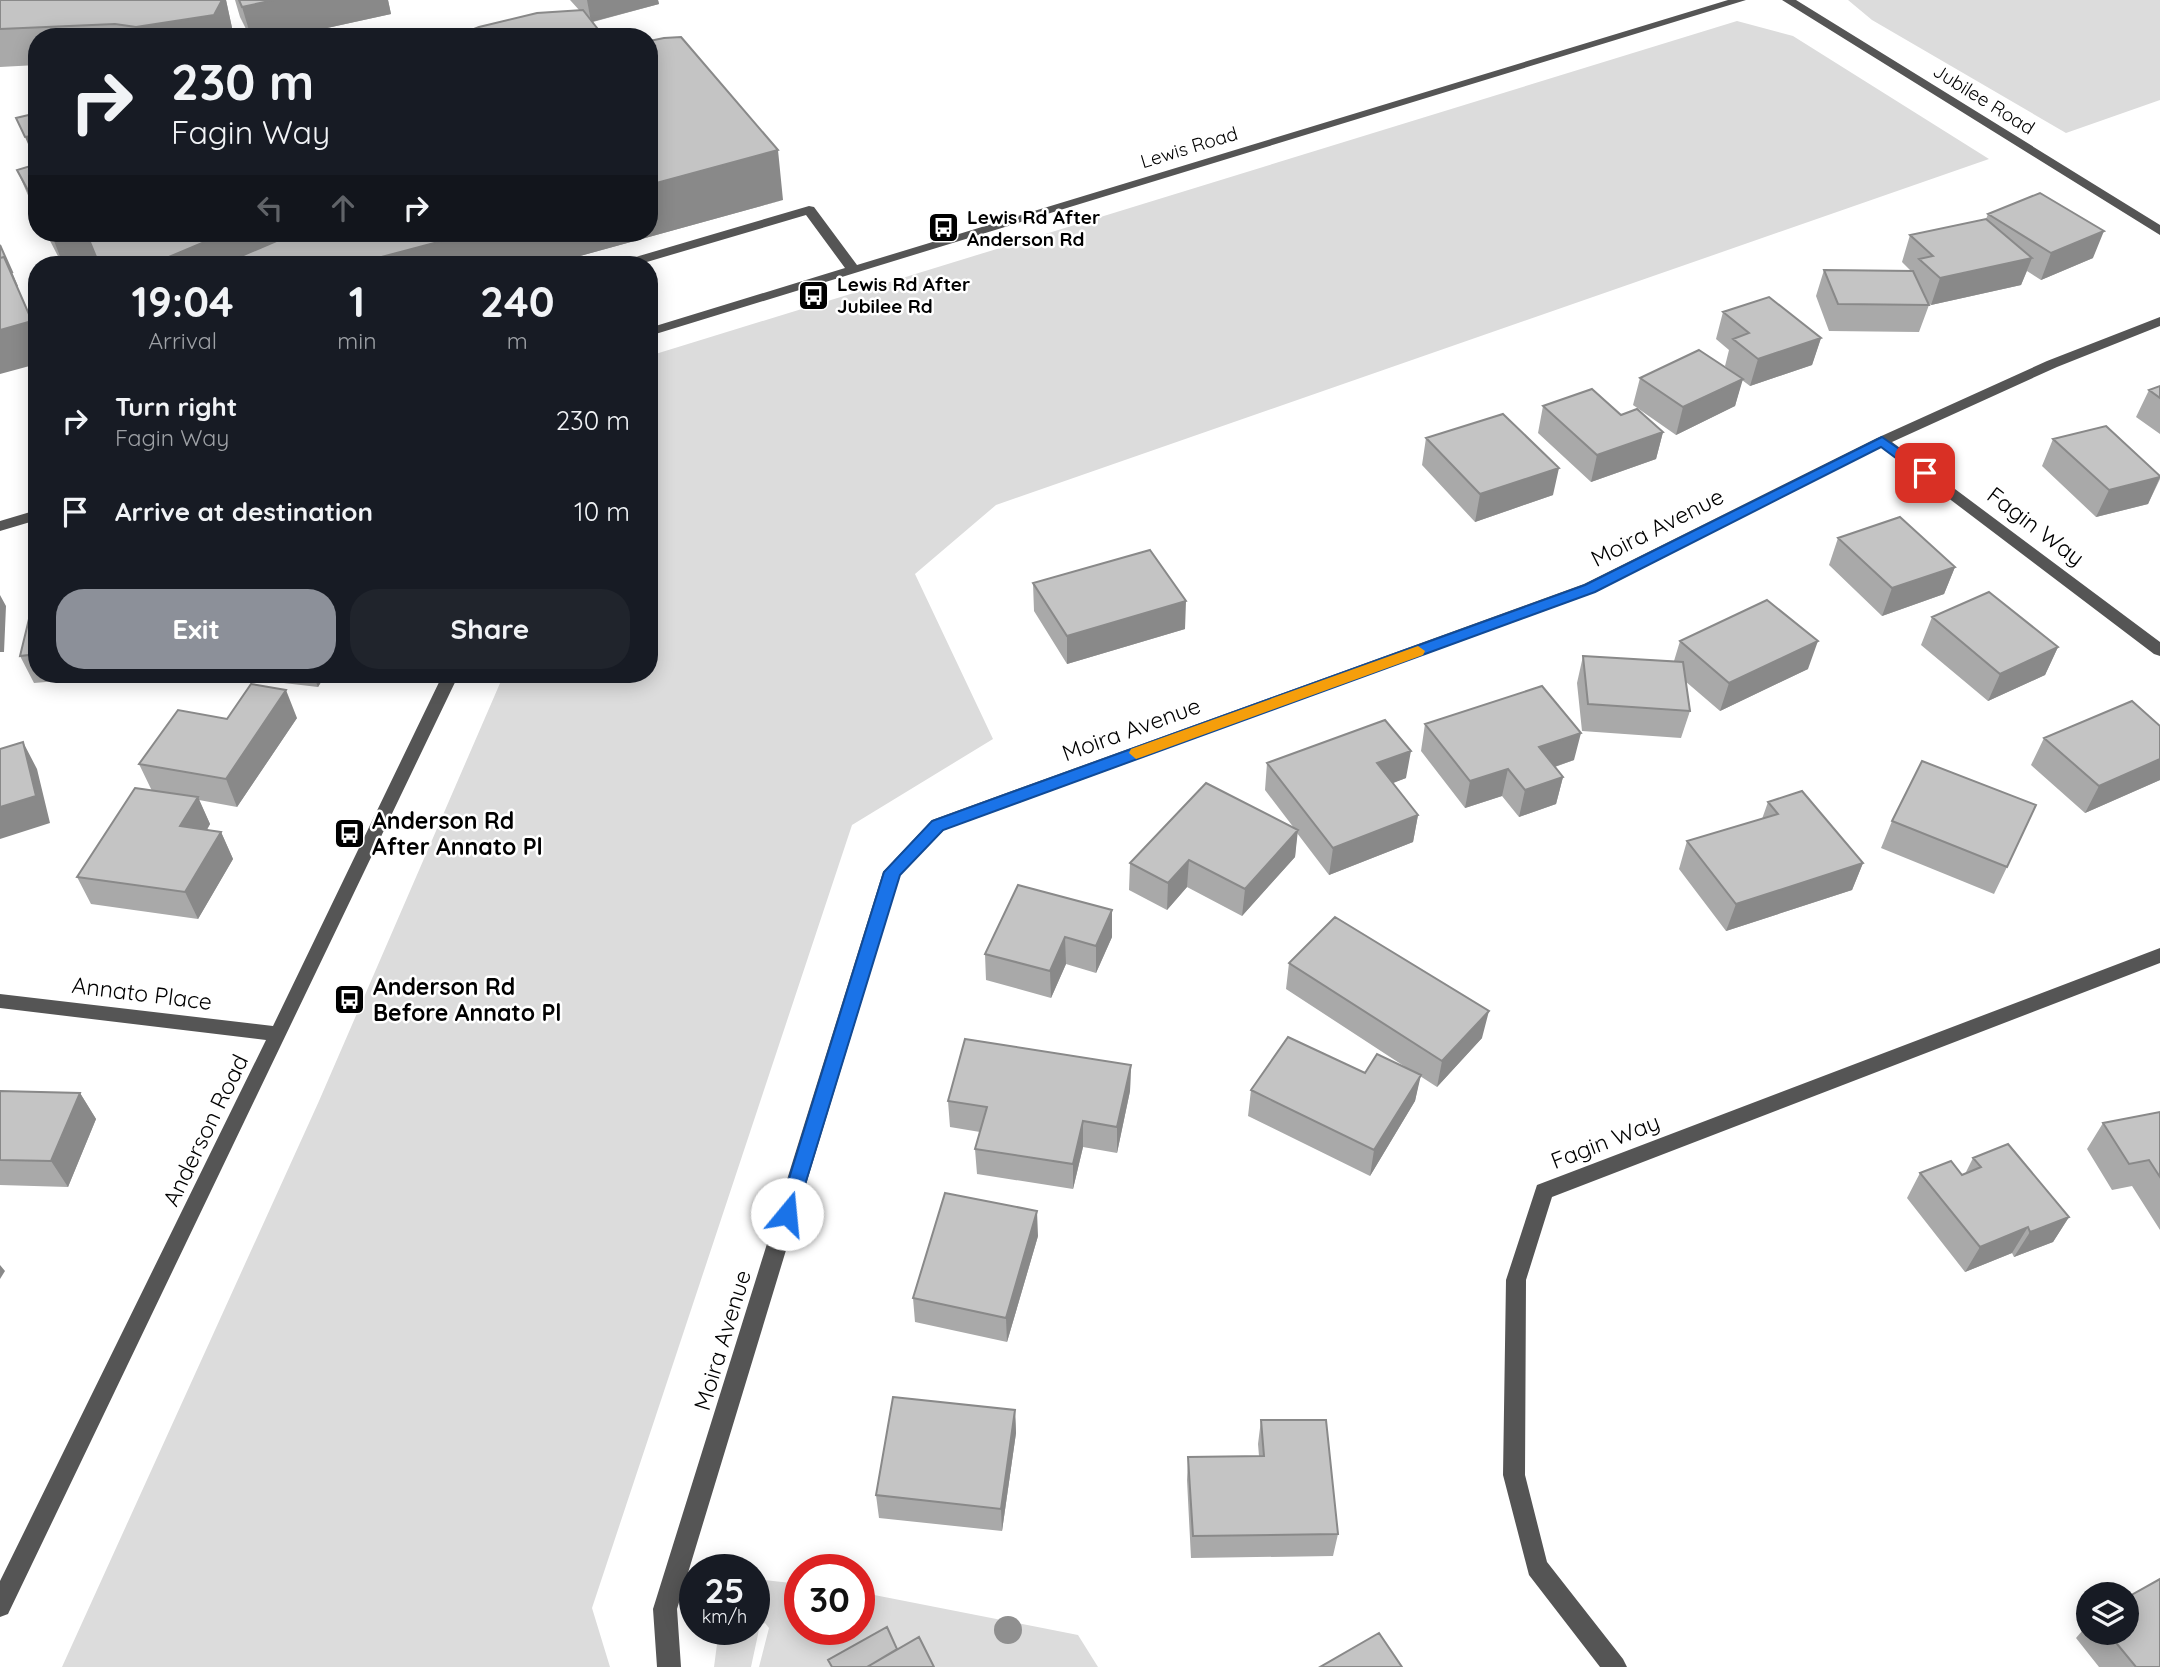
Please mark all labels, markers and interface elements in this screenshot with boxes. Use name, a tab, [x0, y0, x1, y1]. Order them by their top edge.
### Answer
text: 230 m	[171, 51, 314, 112]
icon: right	[56, 56, 147, 147]
street label: Jubilee Road	[1929, 58, 2039, 140]
text: Fagin Way	[171, 112, 330, 152]
street label: Lewis Road	[1137, 121, 1241, 173]
icon: left	[251, 189, 289, 227]
icon: ahead	[324, 189, 362, 227]
icon: right	[397, 189, 435, 227]
place label: Lewis Rd After Anderson Rd	[967, 205, 1100, 251]
bus stop icon: Lewis Rd After Anderson Rd	[927, 211, 961, 245]
place label: Lewis Rd After Jubilee Rd	[837, 272, 970, 318]
text: 19:04	[132, 275, 234, 328]
text: 1	[349, 275, 365, 328]
text: 240	[480, 275, 554, 328]
bus stop icon: Lewis Rd After Jubilee Rd	[797, 278, 831, 312]
text: Arrival	[148, 326, 217, 355]
text: min	[337, 326, 376, 355]
text: m	[507, 326, 528, 355]
text: Turn right	[115, 390, 237, 423]
icon: right	[56, 402, 94, 440]
text: 230 m	[556, 404, 630, 437]
text: Fagin Way	[115, 423, 229, 452]
pin	[1895, 443, 1955, 503]
icon: arrive	[1906, 454, 1944, 492]
street label: Fagin Way	[1982, 480, 2090, 572]
street label: Moira Avenue	[1586, 481, 1728, 573]
icon: arrive	[56, 493, 94, 531]
text: Arrive at destination	[115, 495, 373, 528]
text: 10 m	[574, 495, 630, 528]
button: Exit	[56, 589, 336, 669]
button: Share	[350, 589, 630, 669]
street label: Moira Avenue	[1058, 691, 1204, 767]
place label: Anderson Rd After Annato Pl	[372, 806, 543, 861]
bus stop icon: Anderson Rd After Annato Pl	[332, 816, 366, 850]
street label: Annato Place	[70, 970, 214, 1016]
place label: Anderson Rd Before Annato Pl	[373, 972, 562, 1027]
bus stop icon: Anderson Rd Before Annato Pl	[333, 982, 367, 1016]
street label: Anderson Road	[156, 1049, 254, 1211]
street label: Fagin Way	[1546, 1107, 1664, 1175]
position arrow	[750, 1177, 824, 1251]
street label: Moira Avenue	[687, 1266, 757, 1414]
speed limit sign: 30	[784, 1554, 875, 1645]
text: 25	[704, 1568, 745, 1612]
map controls	[2076, 1582, 2139, 1645]
button: layers	[2076, 1582, 2139, 1645]
text: km/h	[702, 1605, 747, 1628]

